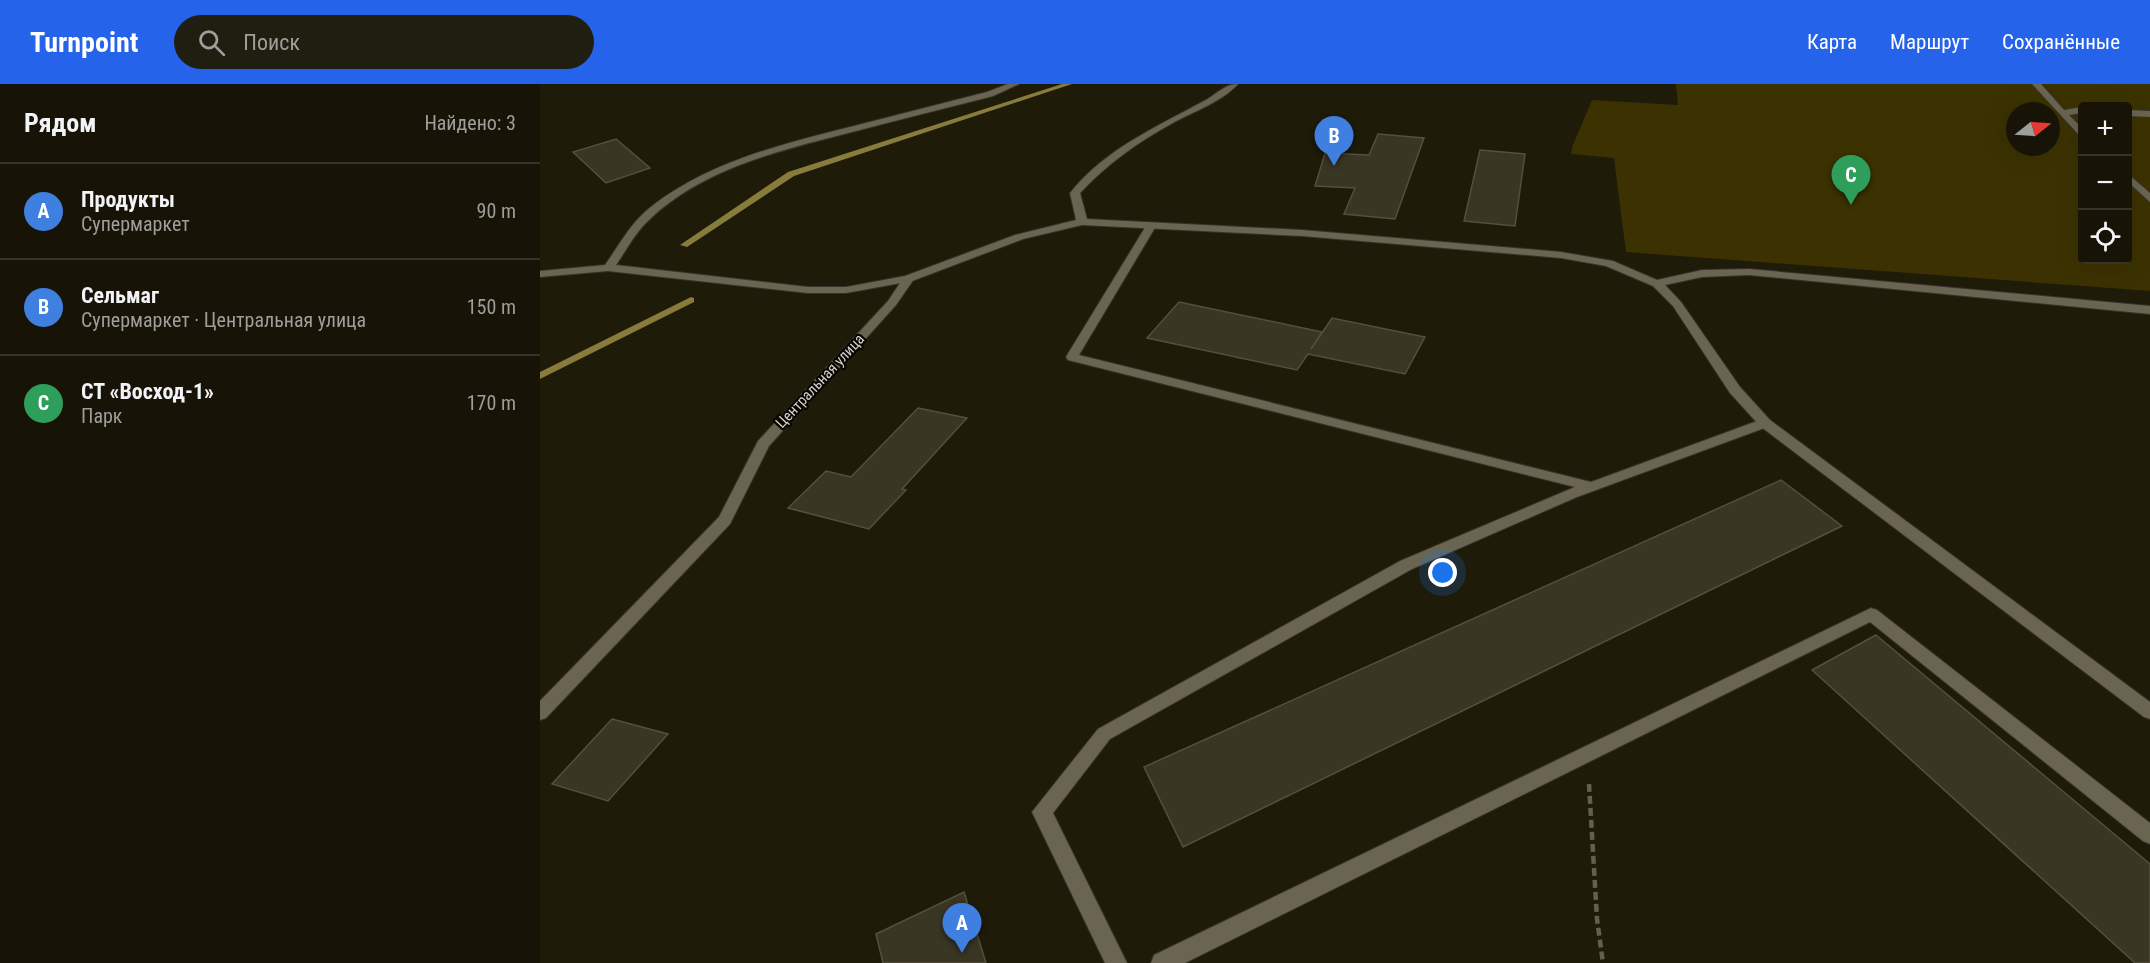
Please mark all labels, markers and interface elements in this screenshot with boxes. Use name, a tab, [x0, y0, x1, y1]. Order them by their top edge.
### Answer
search box	[174, 15, 594, 69]
text: Turnpoint	[30, 26, 138, 59]
icon: search	[195, 26, 228, 59]
text: Поиск	[243, 30, 300, 55]
text: Карта	[1807, 30, 1857, 54]
text: Маршрут	[1890, 30, 1969, 54]
text: Сохранённые	[2002, 30, 2120, 54]
north arrow	[2006, 102, 2060, 156]
map controls	[2078, 102, 2132, 264]
button: +	[2078, 102, 2132, 156]
text: Рядом	[24, 108, 96, 138]
text: Найдено: 3	[424, 111, 516, 135]
pin: B	[1314, 116, 1354, 166]
pin: C	[1832, 156, 1870, 205]
button: −	[2078, 156, 2132, 210]
text: Продукты	[81, 187, 175, 212]
text: A	[38, 199, 49, 223]
text: 90 m	[477, 199, 516, 223]
button: locate	[2078, 210, 2132, 264]
text: Супермаркет	[81, 212, 190, 236]
text: Сельмаг	[81, 283, 159, 308]
text: B	[38, 295, 49, 319]
text: 150 m	[467, 295, 516, 319]
text: Супермаркет · Центральная улица	[81, 308, 366, 332]
street label: Центральная улица	[772, 330, 868, 432]
text: СТ «Восход-1»	[81, 379, 214, 404]
text: C	[38, 391, 49, 415]
text: 170 m	[467, 391, 516, 415]
text: Парк	[81, 404, 122, 428]
your location	[1428, 558, 1457, 587]
pin: A	[942, 904, 982, 953]

